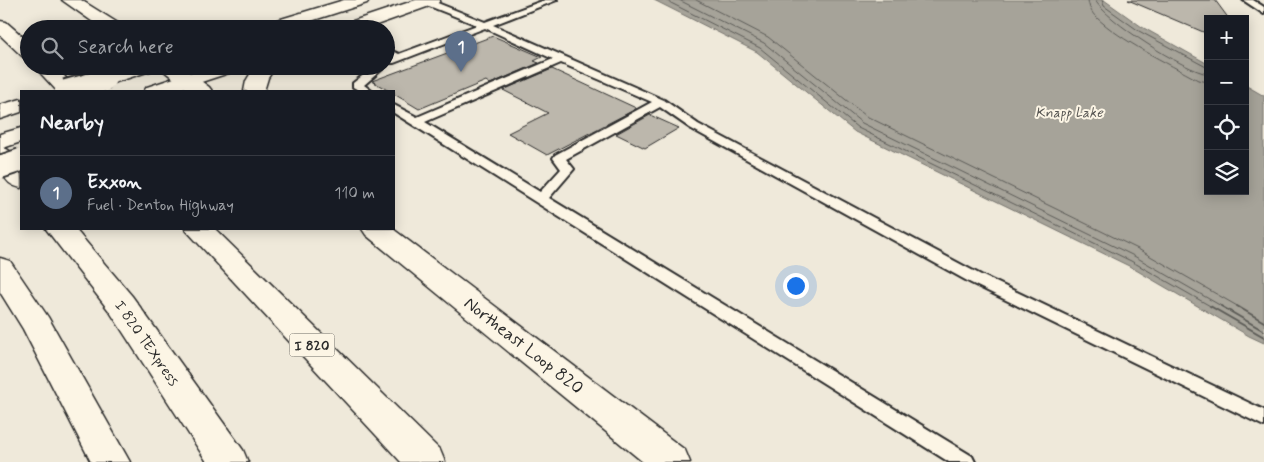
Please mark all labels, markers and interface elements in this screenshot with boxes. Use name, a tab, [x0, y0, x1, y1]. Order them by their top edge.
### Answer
map controls	[1204, 15, 1249, 195]
button: +	[1204, 15, 1249, 60]
search box	[20, 20, 395, 75]
pin: 1	[445, 31, 477, 72]
icon: search	[38, 34, 66, 62]
text: Search here	[78, 35, 174, 60]
button: −	[1204, 60, 1249, 105]
water label: Knapp Lake	[1035, 104, 1103, 122]
button: locate	[1204, 105, 1249, 150]
text: Nearby	[40, 109, 104, 137]
button: layers	[1204, 150, 1249, 195]
text: Exxon	[87, 170, 141, 195]
text: 1	[52, 183, 60, 204]
text: 110 m	[334, 183, 375, 204]
text: Fuel · Denton Highway	[87, 195, 234, 216]
your location	[783, 273, 809, 299]
street label: Northeast Loop 820	[459, 292, 588, 400]
street label: I 820 TEXpress	[109, 297, 183, 390]
road number: I 820	[290, 334, 334, 356]

